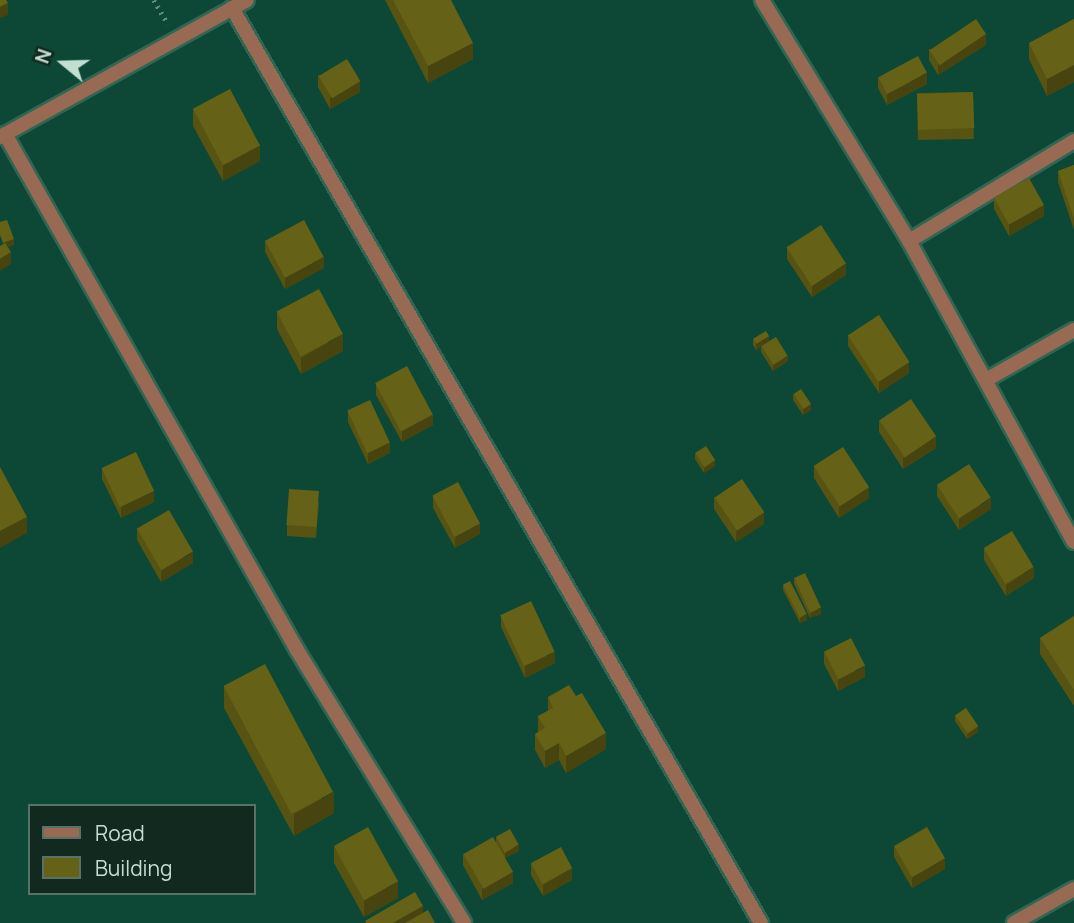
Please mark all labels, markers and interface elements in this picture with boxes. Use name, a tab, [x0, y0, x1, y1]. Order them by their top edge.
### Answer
north arrow	[28, 28, 98, 98]
text: N	[29, 45, 58, 67]
legend	[28, 804, 256, 895]
text: Road	[95, 819, 145, 847]
text: Building	[95, 854, 172, 882]

